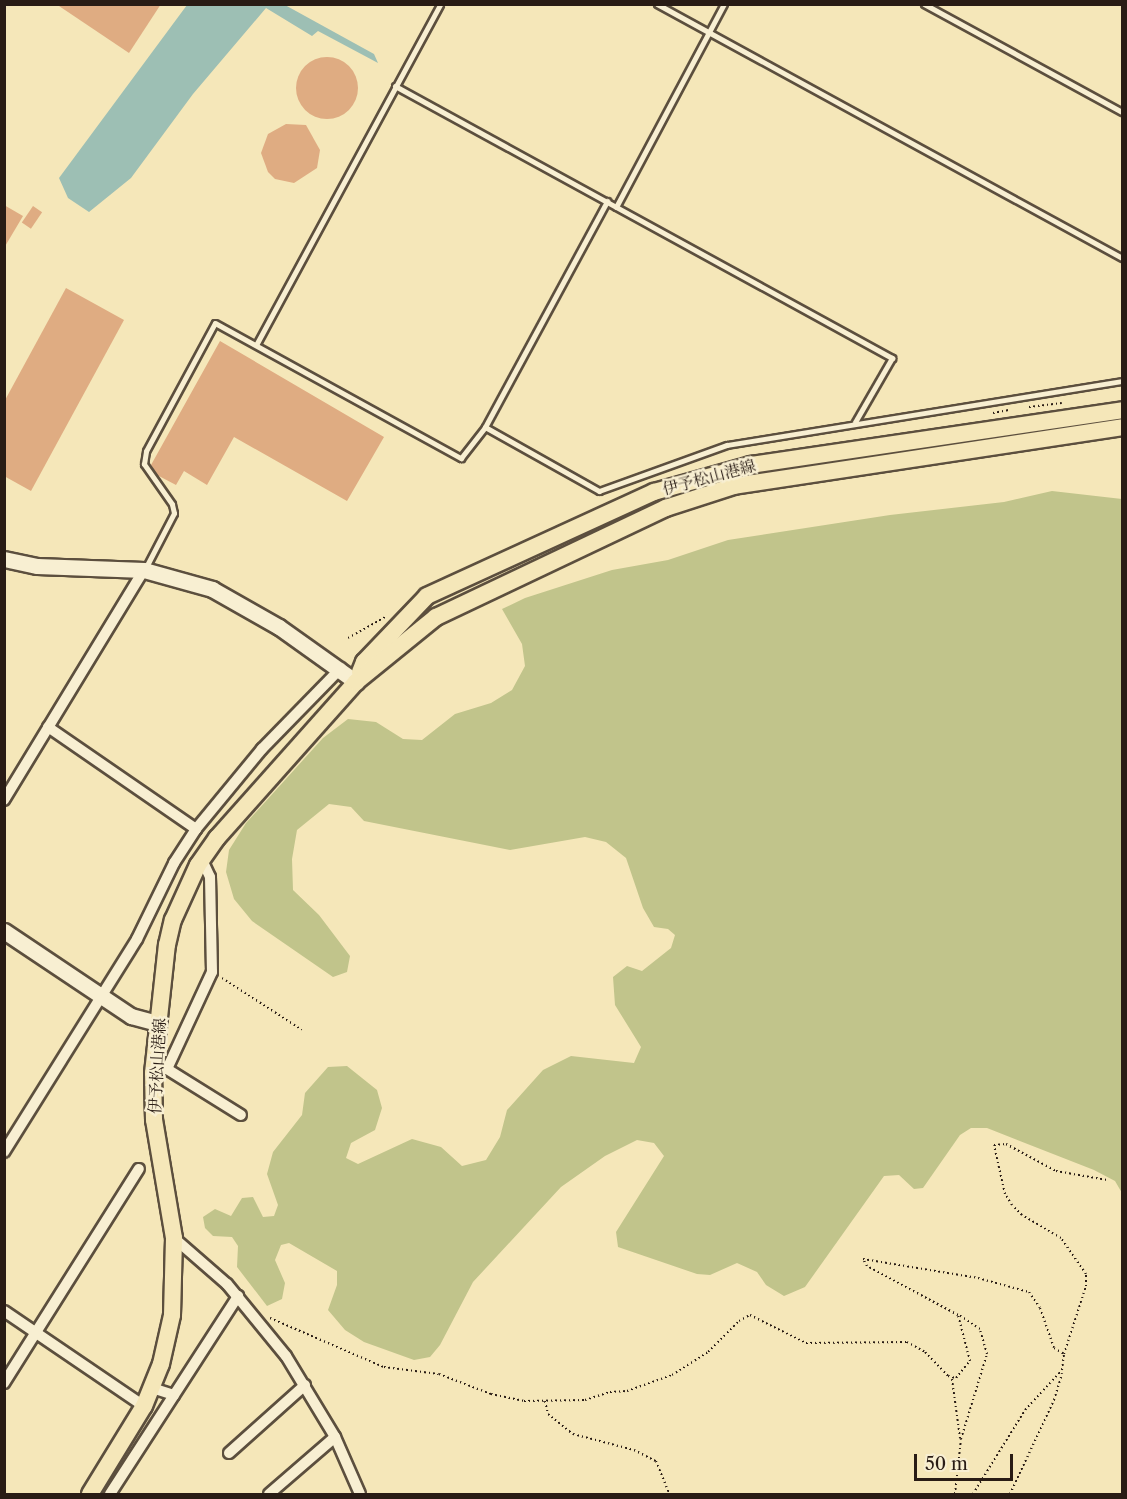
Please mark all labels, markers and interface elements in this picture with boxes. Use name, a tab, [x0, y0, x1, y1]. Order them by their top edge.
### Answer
street label: 伊予松山港線	[660, 455, 758, 499]
street label: 伊予松山港線	[145, 1018, 169, 1114]
scale bar	[917, 1442, 1016, 1480]
text: 50 m	[925, 1453, 968, 1475]

